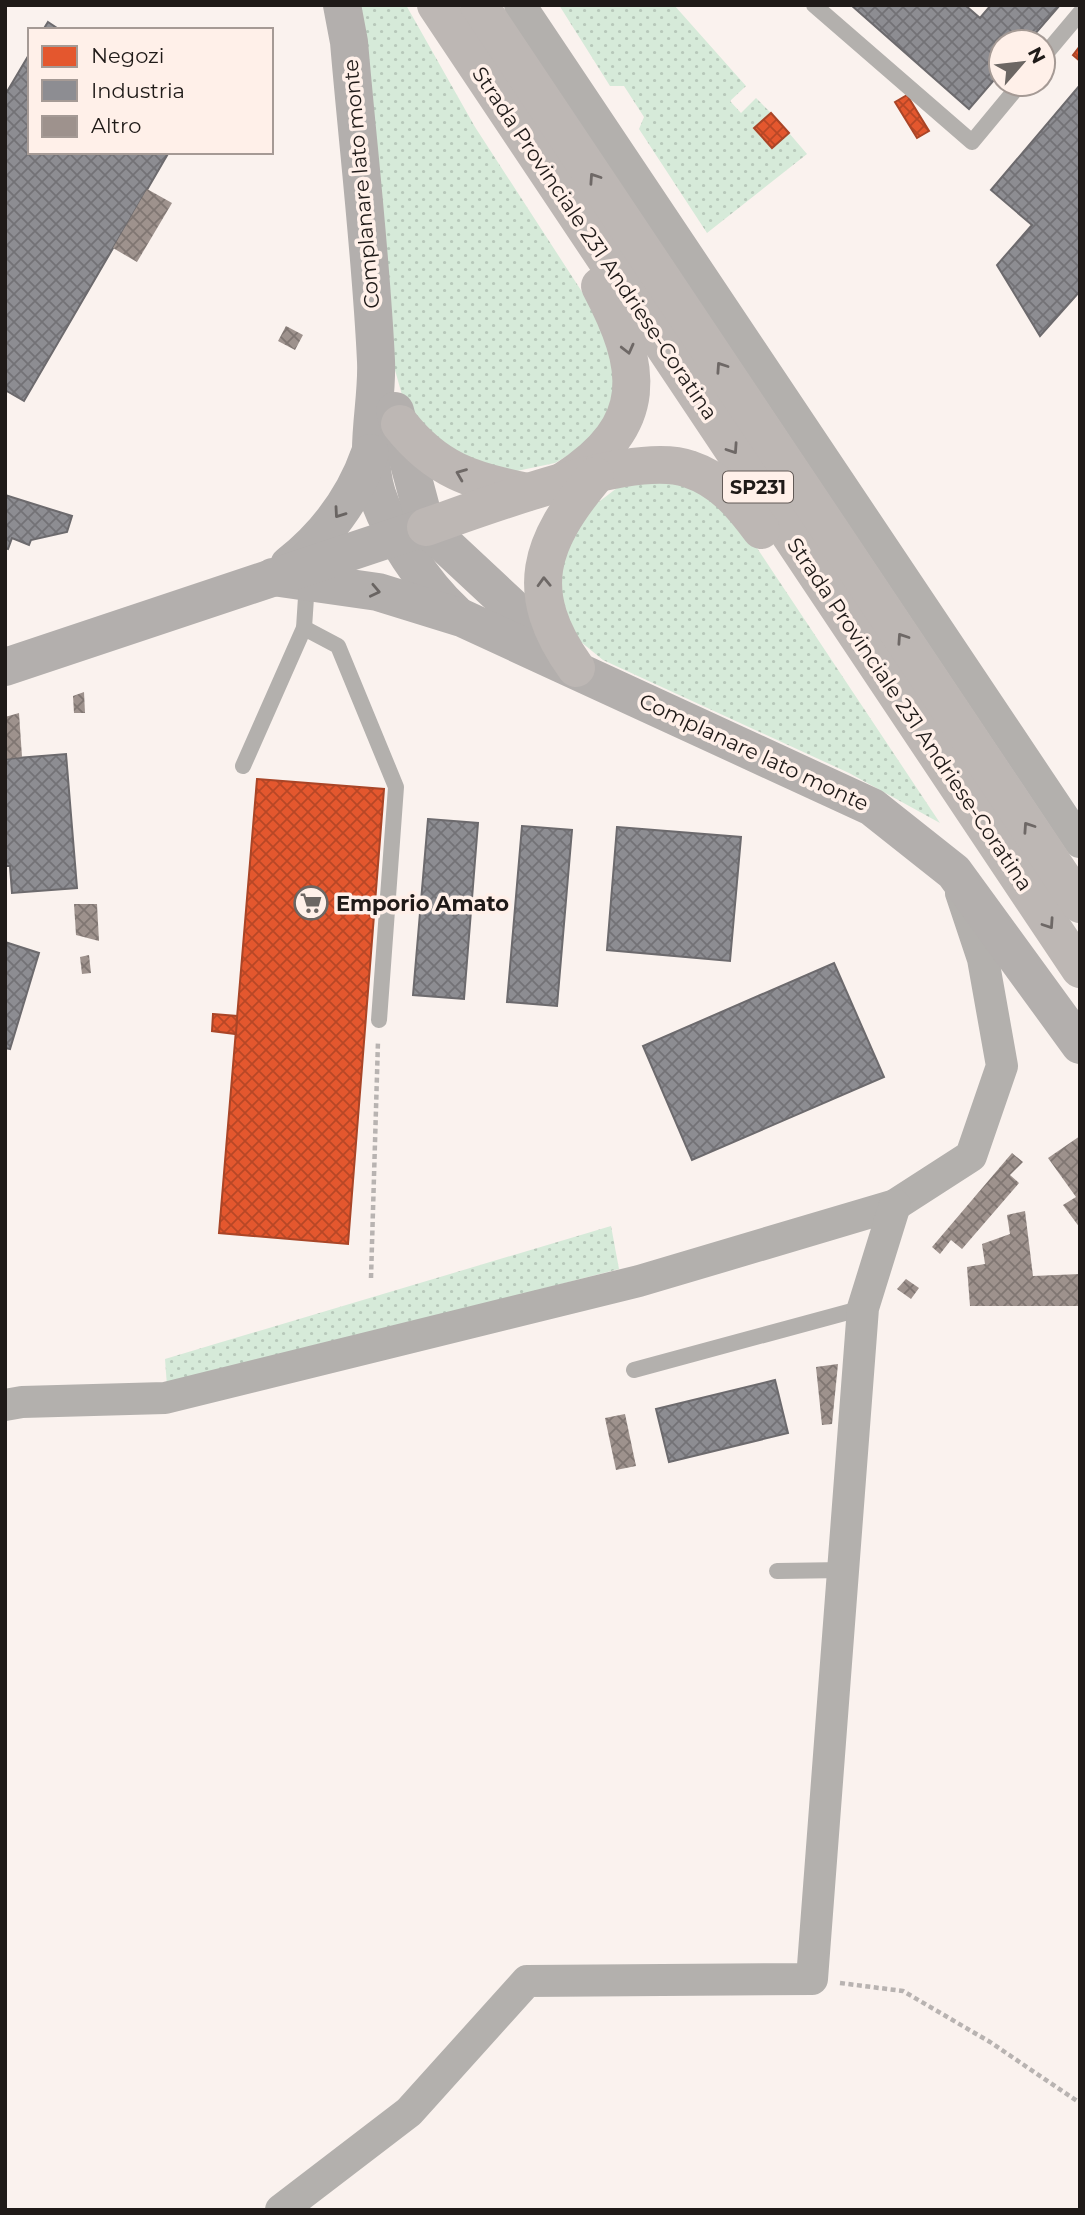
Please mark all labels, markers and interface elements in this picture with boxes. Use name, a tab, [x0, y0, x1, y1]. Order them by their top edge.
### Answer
legend	[28, 28, 273, 154]
north arrow	[987, 28, 1057, 98]
text: Negozi	[91, 43, 165, 68]
text: N	[1023, 43, 1050, 67]
street label: Complanare lato monte	[338, 58, 384, 310]
street label: Strada Provinciale 231 Andriese-Coratina	[467, 62, 723, 424]
text: Industria	[91, 78, 185, 103]
text: Altro	[91, 113, 141, 138]
one-way arrow	[590, 173, 602, 186]
one-way arrow	[620, 343, 634, 355]
one-way arrow	[716, 362, 729, 375]
one-way arrow	[725, 441, 737, 454]
one-way arrow	[456, 468, 468, 482]
road number: SP231	[723, 472, 793, 502]
one-way arrow	[335, 505, 348, 518]
street label: Strada Provinciale 231 Andriese-Coratina	[782, 533, 1038, 895]
one-way arrow	[537, 576, 552, 587]
one-way arrow	[369, 583, 381, 598]
one-way arrow	[898, 633, 910, 646]
street label: Complanare lato monte	[635, 688, 873, 816]
one-way arrow	[1024, 822, 1036, 835]
supermarket icon: Emporio Amato	[292, 884, 330, 922]
place label: Emporio Amato	[336, 891, 509, 916]
one-way arrow	[1041, 916, 1054, 929]

